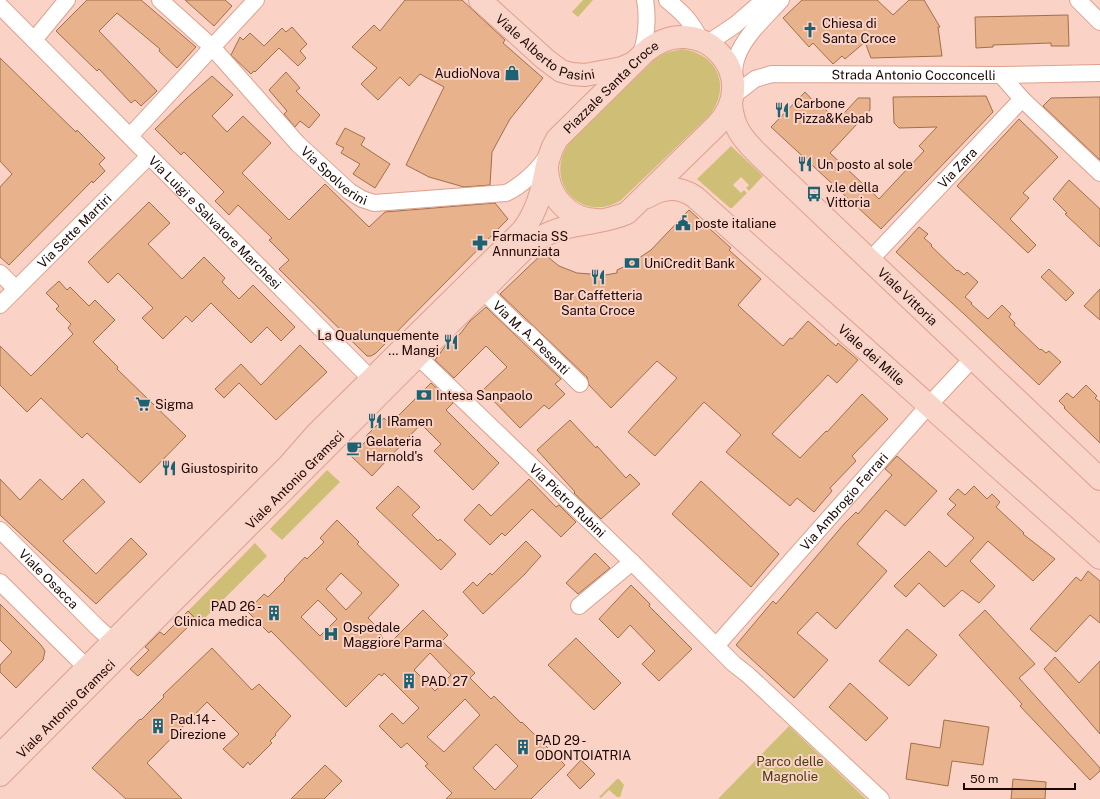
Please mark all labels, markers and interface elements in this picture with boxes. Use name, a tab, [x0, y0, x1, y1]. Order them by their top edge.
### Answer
street label: Viale Alberto Pasini	[493, 11, 596, 83]
place label: Chiesa di Santa Croce	[822, 16, 896, 46]
church icon: Chiesa di Santa Croce	[801, 21, 819, 39]
street label: Piazzale Santa Croce	[560, 37, 661, 136]
shop icon: AudioNova	[503, 64, 521, 82]
place label: AudioNova	[434, 66, 500, 81]
street label: Strada Antonio Cocconcelli	[831, 67, 996, 82]
place label: Carbone Pizza&Kebab	[794, 96, 873, 126]
restaurant icon: Carbone Pizza&Kebab	[773, 101, 791, 119]
street label: Via Spolverini	[298, 143, 369, 208]
street label: Via Zara	[935, 144, 980, 191]
street label: Via Luigi e Salvatore Marchesi	[146, 153, 284, 292]
restaurant icon: Un posto al sole	[796, 155, 814, 173]
place label: Un posto al sole	[817, 157, 913, 172]
place label: v.le della Vittoria	[826, 180, 879, 210]
bus stop icon: v.le della Vittoria	[805, 185, 823, 203]
street label: Via Sette Martiri	[34, 191, 114, 271]
public building icon: poste italiane	[674, 214, 692, 232]
place label: poste italiane	[695, 216, 776, 231]
place label: Farmacia SS Annunziata	[492, 229, 568, 259]
pharmacy icon: Farmacia SS Annunziata	[471, 234, 489, 252]
bank icon: UniCredit Bank	[623, 254, 641, 272]
place label: UniCredit Bank	[644, 256, 735, 271]
street label: Viale Vittoria	[875, 264, 941, 328]
restaurant icon: Bar Caffetteria Santa Croce	[589, 268, 607, 286]
place label: Bar Caffetteria Santa Croce	[553, 288, 643, 318]
street label: Via M. A. Pesenti	[490, 297, 573, 377]
street label: Viale dei Mille	[835, 321, 908, 388]
place label: La Qualunquemente ... Mangi	[317, 328, 439, 358]
restaurant icon: La Qualunquemente ... Mangi	[442, 333, 460, 351]
bank icon: Intesa Sanpaolo	[415, 386, 433, 404]
place label: Intesa Sanpaolo	[436, 388, 533, 403]
supermarket icon: Sigma	[134, 395, 152, 413]
place label: Sigma	[155, 397, 193, 412]
restaurant icon: IRamen	[366, 412, 384, 430]
place label: IRamen	[387, 414, 433, 429]
street label: Viale Antonio Gramsci	[243, 428, 347, 532]
place label: Gelateria Harnold's	[366, 434, 423, 464]
cafe icon: Gelateria Harnold's	[345, 439, 363, 457]
street label: Via Ambrogio Ferrari	[797, 450, 891, 553]
restaurant icon: Giustospirito	[160, 459, 178, 477]
street label: Via Pietro Rubini	[527, 460, 609, 540]
place label: Giustospirito	[181, 461, 258, 476]
street label: Viale Osacca	[16, 546, 82, 612]
place label: PAD 26 - Clinica medica	[174, 599, 262, 629]
building icon: PAD 26 - Clinica medica	[265, 604, 283, 622]
place label: Ospedale Maggiore Parma	[343, 620, 443, 650]
hospital icon: Ospedale Maggiore Parma	[322, 625, 340, 643]
street label: Viale Antonio Gramsci	[14, 657, 118, 761]
building icon: PAD. 27	[400, 672, 418, 690]
place label: PAD. 27	[421, 674, 468, 689]
place label: Pad.14 - Direzione	[170, 712, 226, 742]
building icon: Pad.14 - Direzione	[149, 717, 167, 735]
place label: PAD 29 - ODONTOIATRIA	[535, 733, 631, 763]
building icon: PAD 29 - ODONTOIATRIA	[514, 738, 532, 756]
park label: Parco delle Magnolie	[756, 754, 824, 784]
scale bar	[964, 765, 1075, 791]
text: 50 m	[970, 772, 998, 786]

